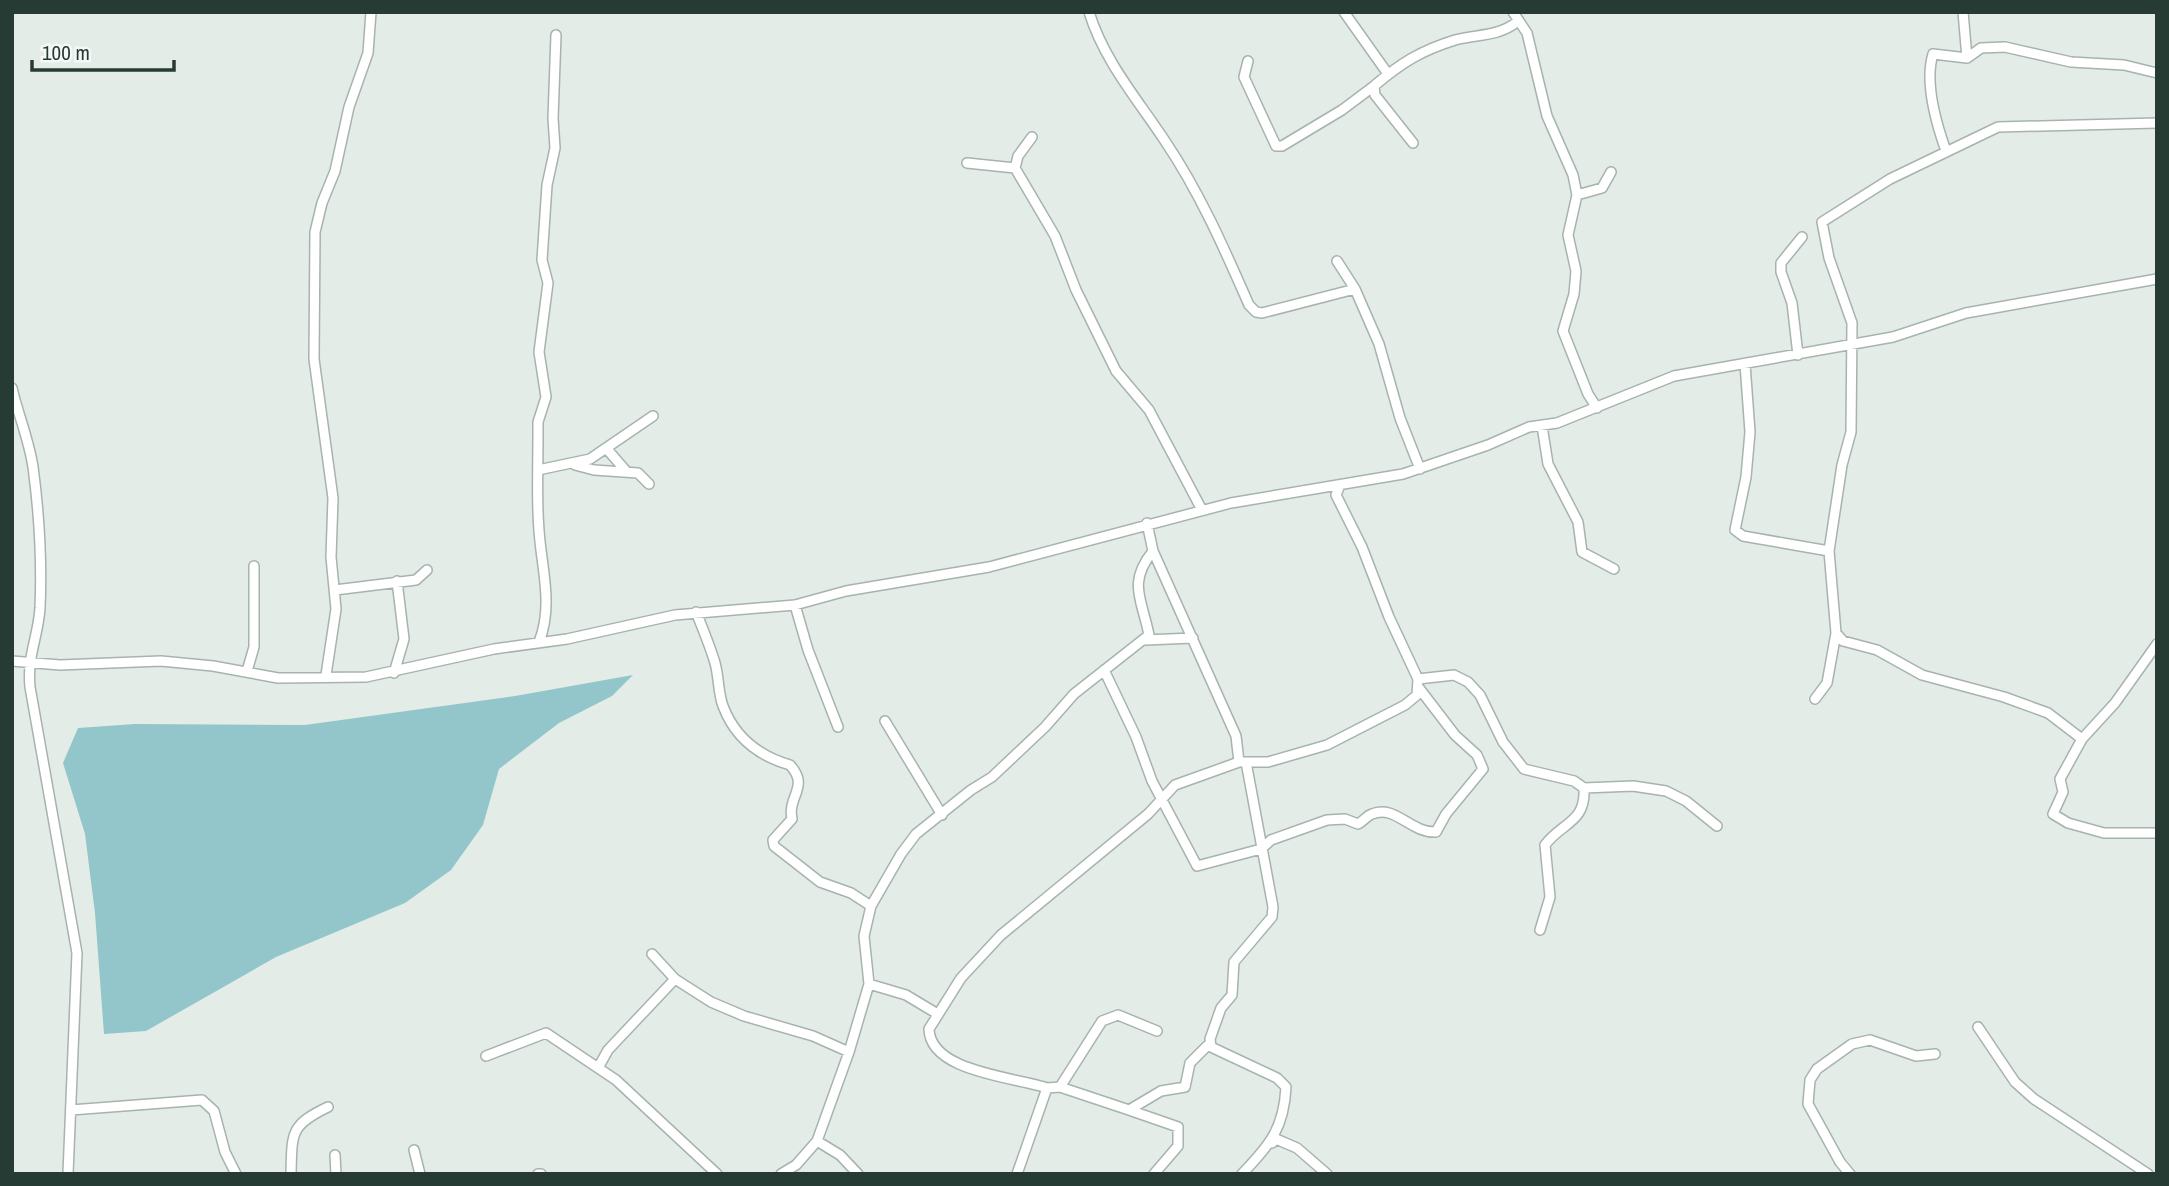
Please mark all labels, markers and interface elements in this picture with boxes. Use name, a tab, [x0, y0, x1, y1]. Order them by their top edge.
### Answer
scale bar	[32, 28, 173, 72]
text: 100 m	[42, 38, 90, 67]

